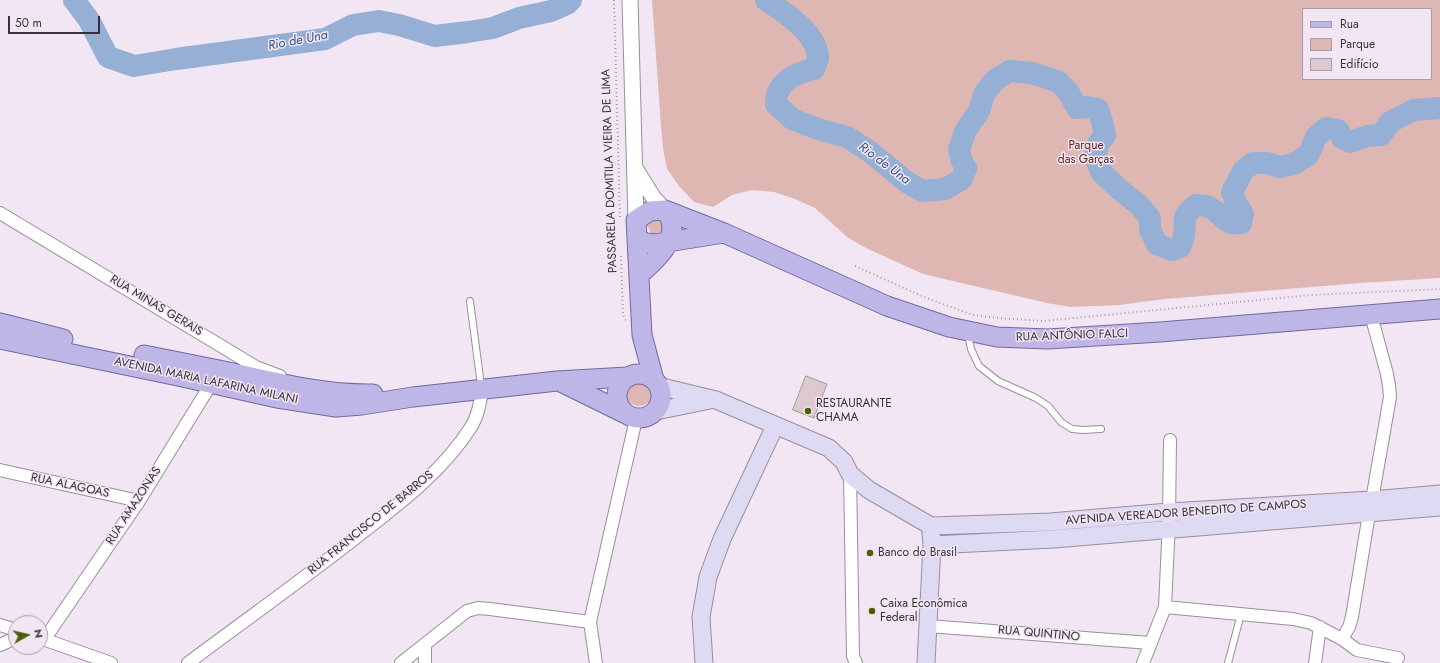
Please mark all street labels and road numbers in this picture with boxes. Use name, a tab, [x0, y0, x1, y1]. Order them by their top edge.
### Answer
street label: PASSARELA DOMITILA VIEIRA DE LIMA	[599, 69, 621, 273]
street label: RUA MINAS GERAIS	[107, 273, 205, 339]
street label: RUA ANTÔNIO FALCI	[1016, 327, 1128, 345]
street label: AVENIDA MARIA LAFARINA MILANI	[113, 354, 299, 408]
street label: RUA AMAZONAS	[103, 464, 165, 548]
street label: RUA FRANCISCO DE BARROS	[305, 468, 437, 578]
street label: RUA ALAGOAS	[29, 471, 111, 501]
street label: AVENIDA VEREADOR BENEDITO DE CAMPOS	[1065, 497, 1307, 529]
street label: RUA QUINTINO	[997, 623, 1081, 645]

